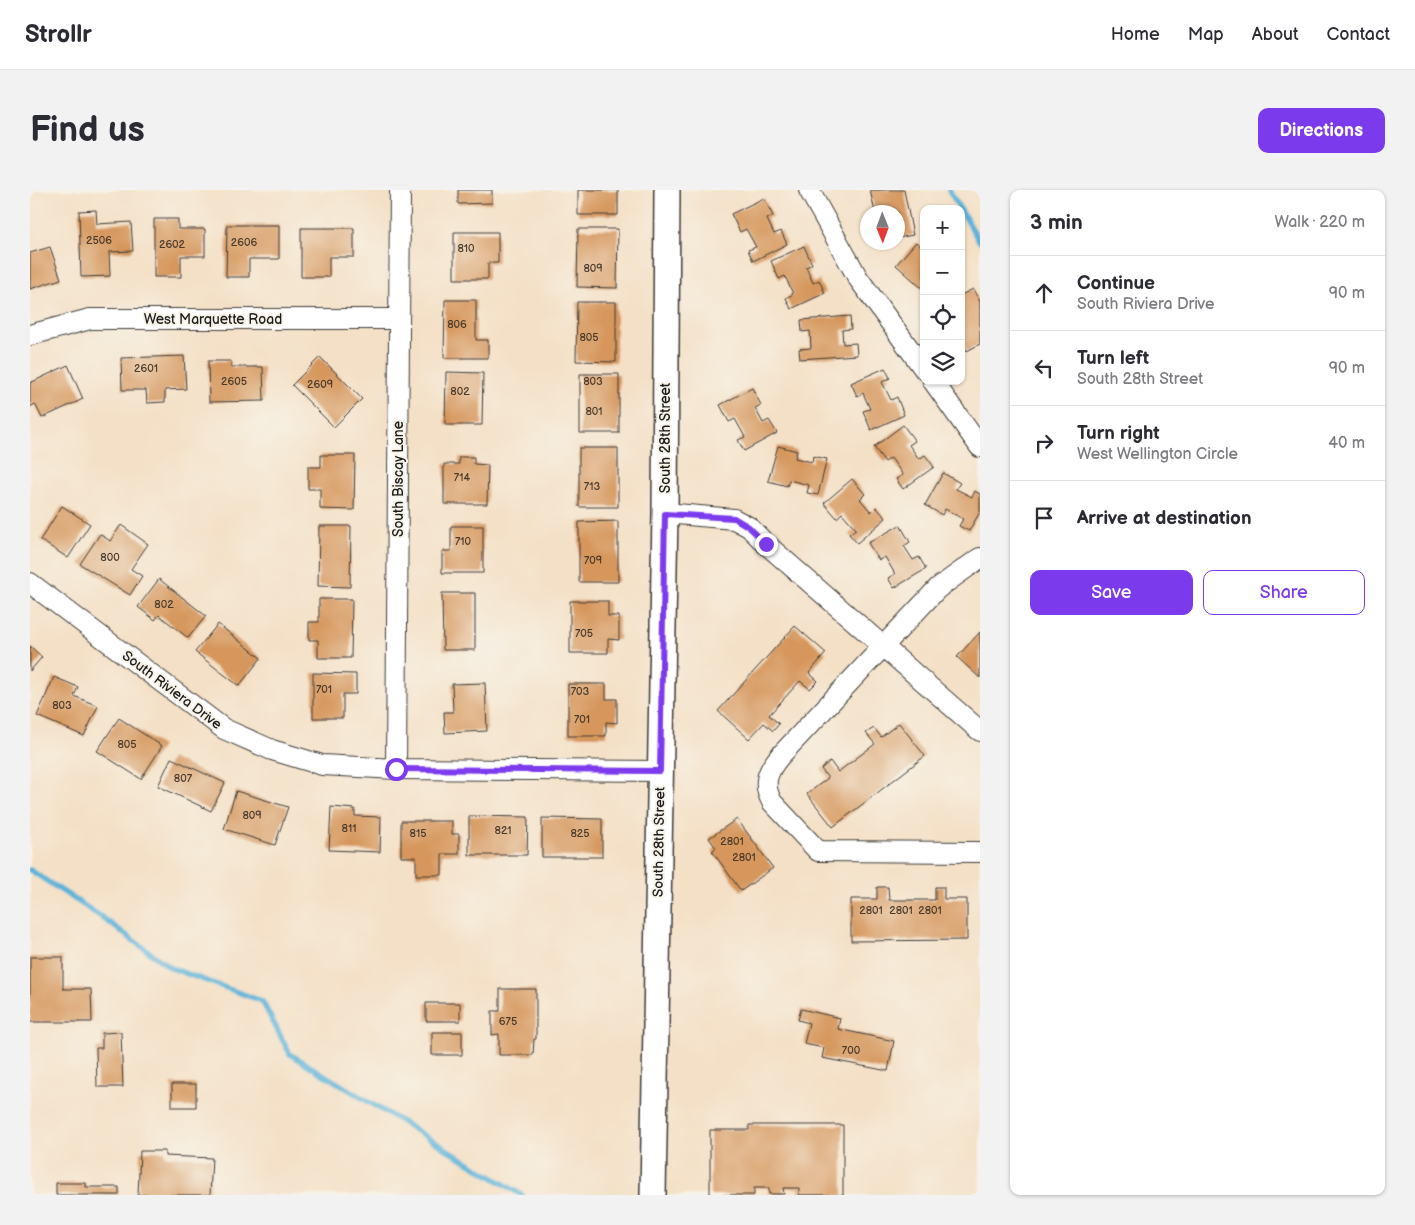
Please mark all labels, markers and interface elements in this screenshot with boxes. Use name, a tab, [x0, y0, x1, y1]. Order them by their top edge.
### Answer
text: Strollr	[25, 20, 92, 49]
text: Home	[1111, 24, 1160, 45]
text: Map	[1188, 24, 1224, 45]
text: About	[1252, 24, 1299, 45]
text: Contact	[1327, 24, 1390, 45]
button: Directions	[1258, 108, 1385, 153]
text: Find us	[30, 109, 145, 152]
north arrow	[860, 205, 905, 250]
map controls	[920, 205, 965, 385]
button: +	[920, 205, 965, 250]
text: 3 min	[1030, 210, 1083, 235]
text: Walk · 220 m	[1275, 213, 1365, 232]
house number: 2506	[86, 234, 112, 247]
house number: 2606	[231, 236, 257, 249]
house number: 2602	[159, 238, 186, 251]
house number: 810	[457, 242, 475, 255]
button: −	[920, 250, 965, 295]
house number: 809	[583, 262, 603, 275]
text: Continue	[1077, 272, 1155, 295]
icon: ahead	[1030, 279, 1058, 307]
text: 90 m	[1329, 284, 1365, 303]
button: locate	[920, 295, 965, 340]
text: South Riviera Drive	[1077, 295, 1215, 314]
street label: West Marquette Road	[144, 311, 282, 328]
house number: 806	[447, 318, 467, 331]
house number: 805	[579, 331, 599, 344]
button: layers	[920, 340, 965, 385]
text: Turn left	[1077, 347, 1149, 370]
icon: left	[1030, 354, 1058, 382]
text: 90 m	[1329, 359, 1365, 378]
house number: 2601	[134, 362, 158, 375]
text: South 28th Street	[1077, 370, 1203, 389]
house number: 2605	[221, 375, 247, 388]
house number: 803	[583, 375, 603, 388]
house number: 2609	[307, 378, 333, 391]
street label: South 28th Street	[657, 382, 674, 493]
house number: 802	[450, 385, 470, 398]
house number: 801	[585, 405, 603, 418]
street label: South Biscay Lane	[390, 421, 407, 537]
text: Turn right	[1077, 422, 1160, 445]
icon: right	[1030, 429, 1058, 457]
text: 40 m	[1328, 434, 1365, 453]
text: West Wellington Circle	[1077, 445, 1238, 464]
house number: 714	[454, 471, 470, 484]
house number: 713	[584, 480, 600, 493]
icon: arrive	[1030, 504, 1058, 532]
text: Arrive at destination	[1077, 507, 1252, 530]
route end	[755, 533, 778, 556]
house number: 710	[455, 535, 472, 548]
house number: 800	[100, 551, 120, 564]
house number: 709	[584, 554, 602, 567]
button: Save	[1030, 570, 1193, 615]
button: Share	[1203, 570, 1365, 615]
house number: 802	[154, 598, 174, 611]
house number: 705	[575, 627, 593, 640]
street label: South Riviera Drive	[119, 647, 225, 733]
house number: 701	[316, 683, 332, 696]
house number: 703	[571, 685, 590, 698]
house number: 803	[52, 699, 72, 712]
house number: 701	[574, 713, 590, 726]
house number: 805	[117, 738, 137, 751]
route start	[385, 758, 408, 781]
house number: 807	[174, 772, 193, 785]
street label: South 28th Street	[650, 786, 668, 897]
house number: 809	[242, 809, 262, 822]
house number: 811	[342, 822, 356, 835]
house number: 821	[495, 824, 512, 837]
house number: 815	[410, 827, 426, 840]
house number: 825	[570, 827, 590, 840]
house number: 2801	[720, 835, 744, 848]
house number: 2801	[732, 851, 756, 864]
house number: 2801	[859, 904, 883, 917]
house number: 2801	[889, 904, 913, 917]
house number: 2801	[918, 904, 942, 917]
house number: 675	[499, 1015, 517, 1028]
house number: 700	[842, 1044, 861, 1057]

